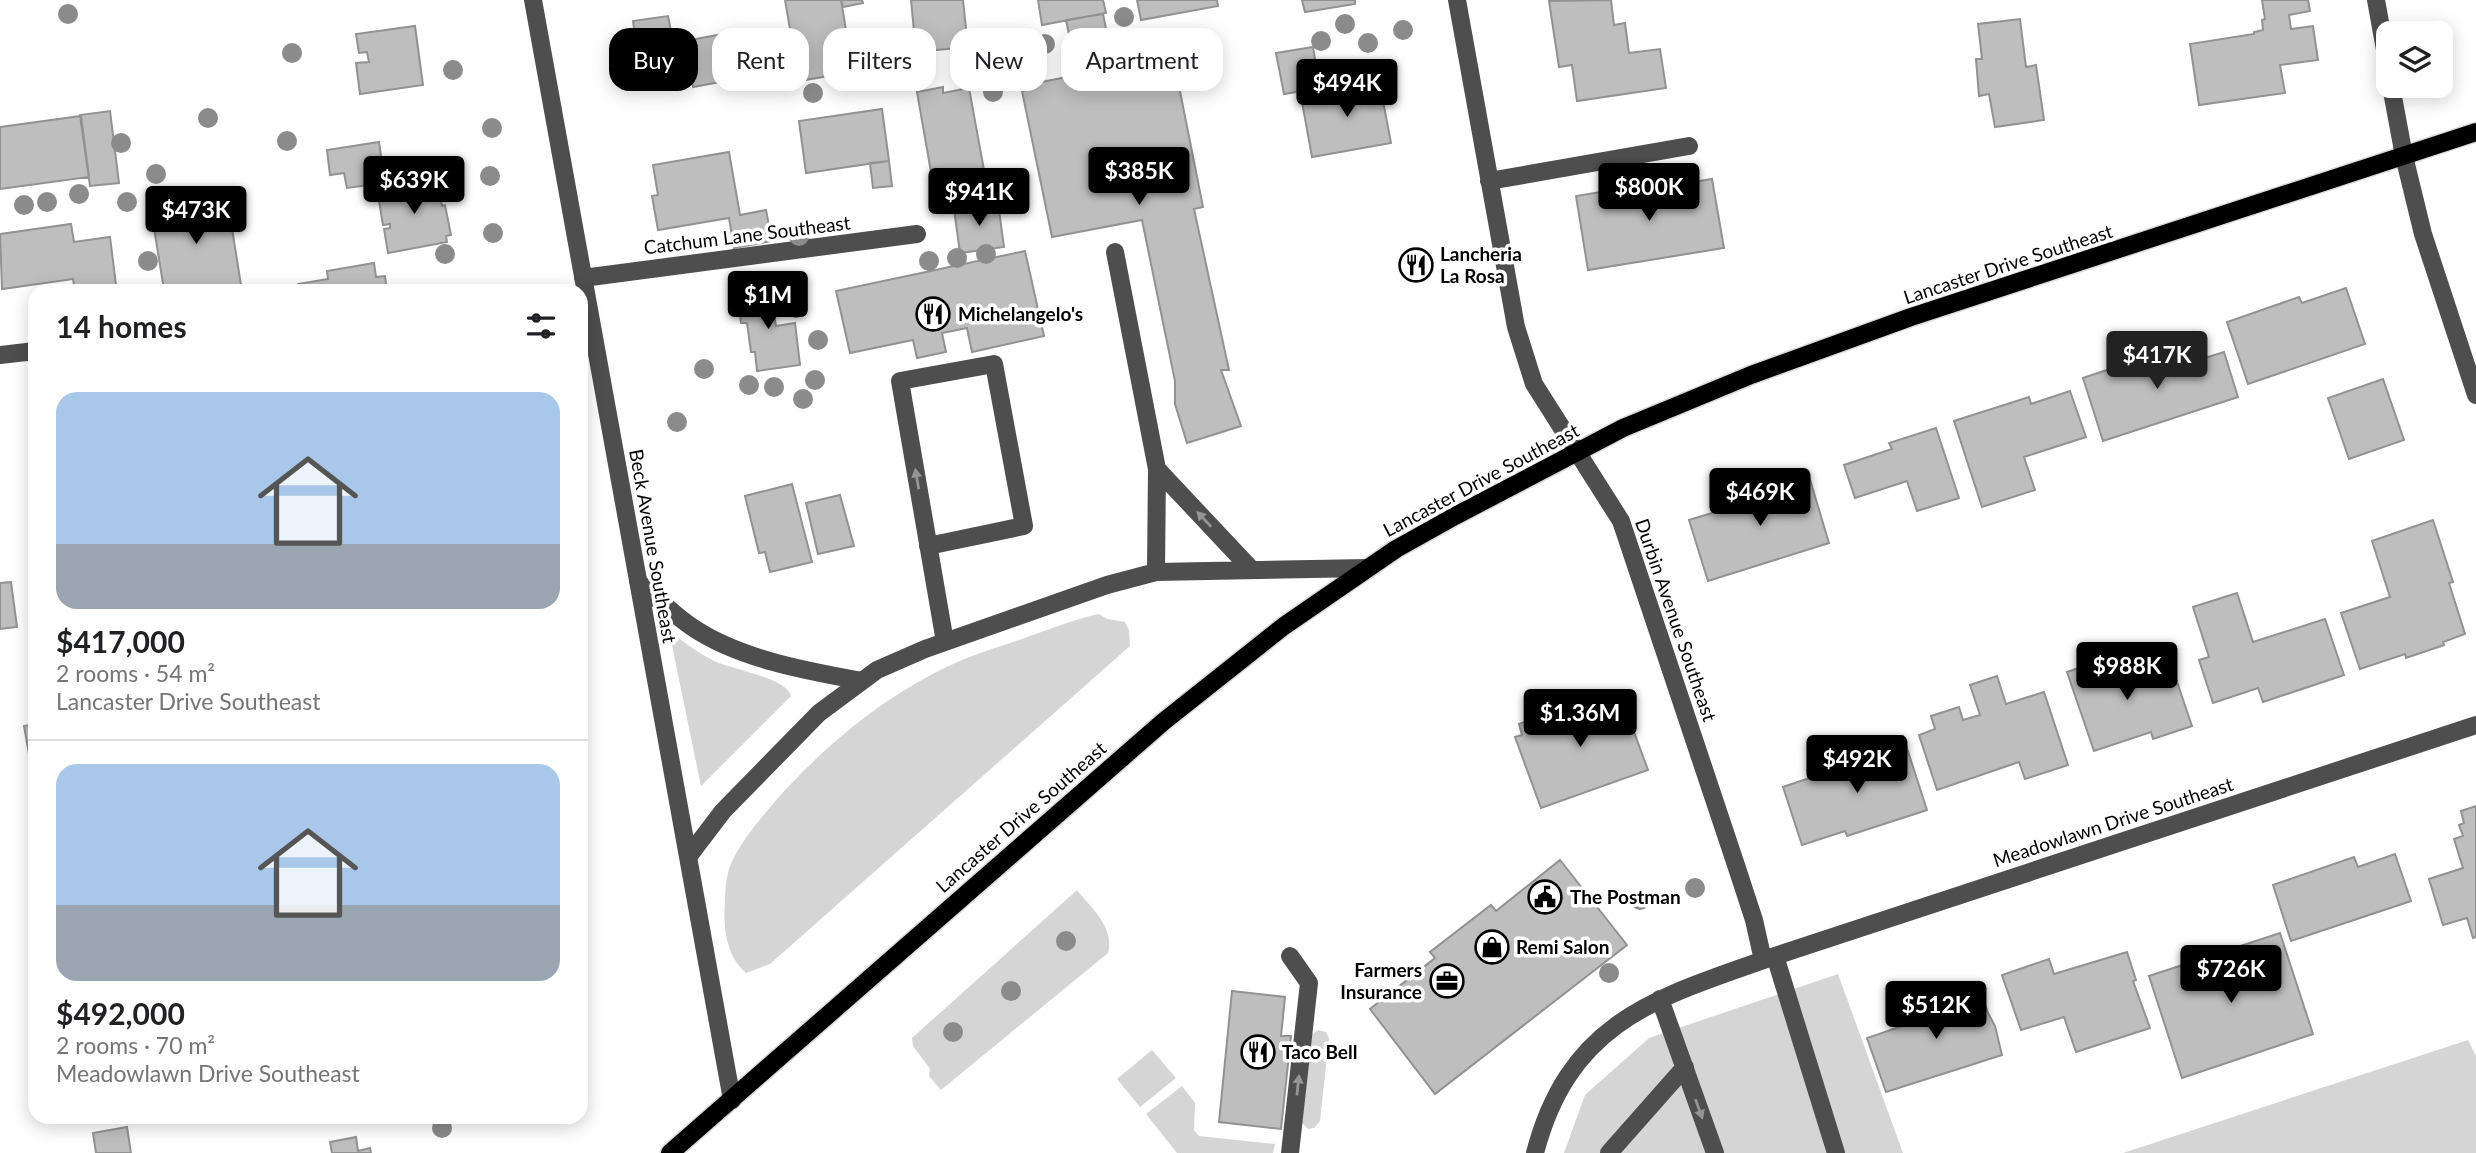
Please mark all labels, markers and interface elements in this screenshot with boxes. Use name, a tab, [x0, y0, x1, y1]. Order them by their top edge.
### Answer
map controls	[2376, 21, 2453, 98]
button: layers	[2376, 21, 2453, 98]
chip: Buy	[609, 28, 698, 91]
chip: Rent	[712, 28, 809, 91]
chip: Filters	[823, 28, 936, 91]
chip: New	[950, 28, 1047, 91]
chip: Apartment	[1061, 28, 1223, 91]
pin: $494K	[1298, 60, 1396, 119]
text: $494K	[1312, 68, 1382, 96]
pin: $385K	[1090, 148, 1188, 207]
pin: $639K	[365, 156, 463, 216]
text: $385K	[1104, 156, 1174, 184]
pin: $800K	[1600, 164, 1698, 223]
text: $639K	[379, 165, 449, 193]
pin: $941K	[930, 168, 1028, 228]
text: $800K	[1614, 172, 1684, 200]
text: $941K	[944, 177, 1014, 205]
pin: $473K	[147, 187, 245, 246]
text: $473K	[161, 195, 231, 223]
street label: Catchum Lane Southeast	[642, 210, 852, 259]
street label: Lancaster Drive Southeast	[1900, 219, 2115, 308]
place label: Lancheria La Rosa	[1440, 242, 1522, 287]
restaurant icon: Lancheria La Rosa	[1397, 246, 1435, 284]
pin: $1M	[734, 272, 802, 331]
text: $1M	[744, 280, 792, 308]
restaurant icon: Michelangelo's	[914, 295, 952, 333]
place label: Michelangelo's	[958, 302, 1083, 325]
icon: filters	[522, 307, 560, 345]
text: 14 homes	[56, 308, 187, 344]
pin: $417K	[2108, 332, 2206, 391]
text: $417K	[2122, 340, 2192, 368]
street label: Lancaster Drive Southeast	[1379, 418, 1583, 541]
icon: home	[245, 438, 371, 564]
street label: Beck Avenue Southeast	[625, 447, 682, 645]
one-way arrow	[911, 468, 922, 490]
pin: $469K	[1711, 468, 1809, 528]
text: $469K	[1725, 477, 1795, 505]
one-way arrow	[1196, 510, 1212, 528]
street label: Durbin Avenue Southeast	[1631, 515, 1722, 725]
text: $417,000	[56, 623, 185, 659]
pin: $988K	[2078, 642, 2176, 702]
text: $988K	[2092, 651, 2162, 679]
text: 2 rooms · 54 m²	[56, 659, 215, 687]
text: Lancaster Drive Southeast	[56, 687, 320, 715]
pin: $1.36M	[1523, 690, 1637, 749]
text: $1.36M	[1540, 698, 1620, 726]
street label: Lancaster Drive Southeast	[931, 736, 1111, 897]
pin: $492K	[1808, 736, 1906, 795]
text: $492K	[1822, 744, 1892, 772]
street label: Meadowlawn Drive Southeast	[1990, 772, 2236, 871]
icon: home	[245, 810, 371, 936]
public building icon: The Postman	[1526, 878, 1564, 916]
place label: The Postman	[1570, 885, 1681, 908]
shop icon: Remi Salon	[1473, 928, 1511, 966]
place label: Remi Salon	[1516, 935, 1609, 958]
pin: $726K	[2182, 946, 2280, 1005]
text: $726K	[2196, 954, 2266, 982]
place label: Farmers Insurance	[1340, 958, 1422, 1003]
office icon: Farmers Insurance	[1428, 962, 1466, 1000]
pin: $512K	[1887, 982, 1985, 1041]
text: $512K	[1901, 990, 1971, 1018]
text: $492,000	[56, 995, 185, 1031]
text: 2 rooms · 70 m²	[56, 1031, 215, 1059]
restaurant icon: Taco Bell	[1239, 1033, 1277, 1071]
place label: Taco Bell	[1282, 1040, 1357, 1063]
text: Meadowlawn Drive Southeast	[56, 1059, 360, 1087]
one-way arrow	[1292, 1074, 1303, 1096]
one-way arrow	[1694, 1099, 1705, 1120]

